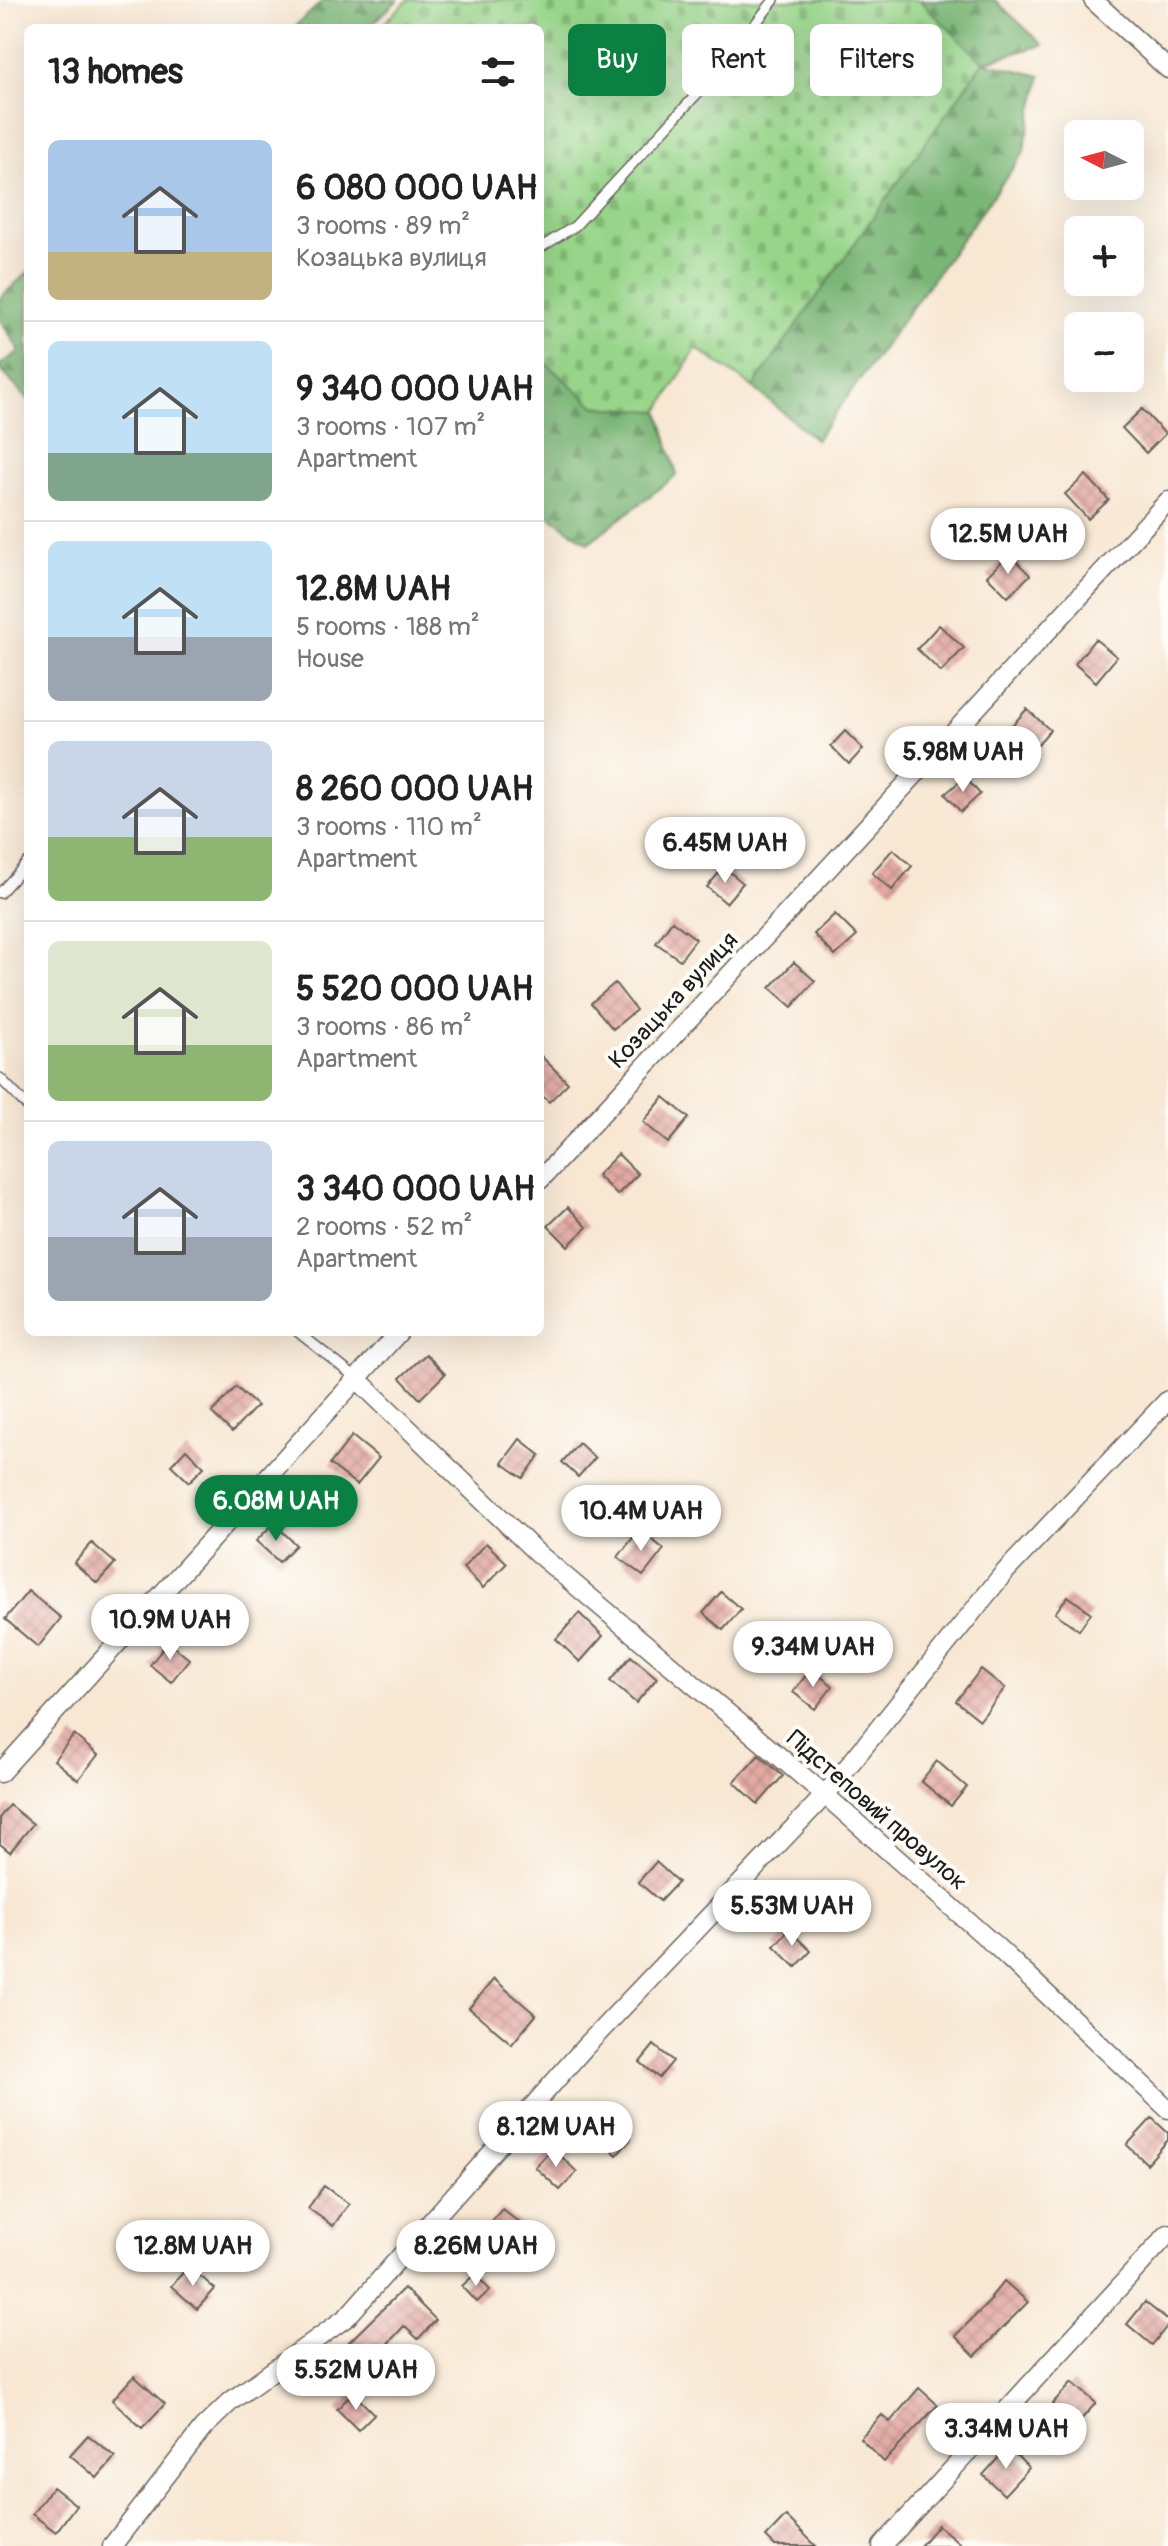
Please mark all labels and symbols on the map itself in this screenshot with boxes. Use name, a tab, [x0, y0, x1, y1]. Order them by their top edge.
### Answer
north arrow	[1064, 120, 1144, 200]
pin: 12.5M UAH	[916, 508, 1100, 576]
pin: 5.98M UAH	[871, 726, 1055, 794]
pin: 6.45M UAH	[633, 817, 817, 885]
street label: Козацька вулиця	[603, 926, 744, 1075]
pin: 6.08M UAH	[184, 1475, 368, 1543]
pin: 10.4M UAH	[549, 1485, 733, 1553]
pin: 10.9M UAH	[78, 1594, 262, 1662]
pin: 9.34M UAH	[721, 1621, 905, 1689]
street label: Підстеповий провулок	[781, 1724, 973, 1897]
pin: 5.53M UAH	[700, 1880, 884, 1948]
pin: 8.12M UAH	[464, 2101, 648, 2169]
pin: 12.8M UAH	[101, 2220, 285, 2288]
pin: 8.26M UAH	[384, 2220, 568, 2288]
pin: 5.52M UAH	[264, 2344, 448, 2412]
pin: 3.34M UAH	[914, 2403, 1098, 2471]

